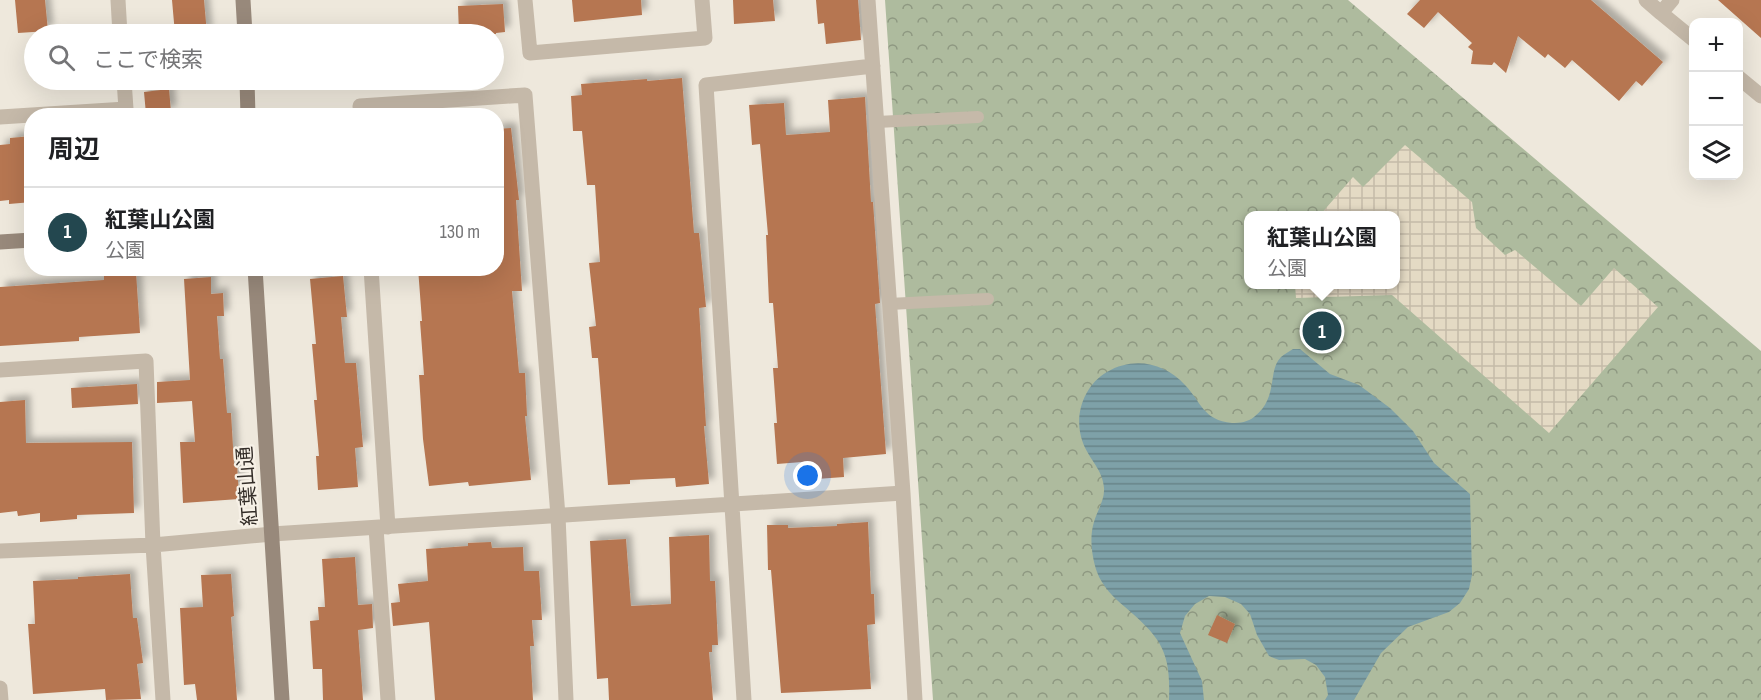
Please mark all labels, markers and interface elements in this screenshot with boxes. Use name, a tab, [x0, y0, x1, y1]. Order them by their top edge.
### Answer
map controls	[1689, 18, 1743, 180]
button: +	[1689, 18, 1743, 72]
search box	[24, 24, 504, 90]
icon: search	[45, 41, 78, 74]
text: ここで検索	[93, 47, 203, 74]
button: −	[1689, 72, 1743, 126]
button: layers	[1689, 126, 1743, 180]
text: 周辺	[48, 135, 100, 166]
text: 紅葉山公園	[105, 207, 215, 234]
popup	[1244, 211, 1400, 289]
text: 1	[64, 220, 71, 244]
text: 130 m	[440, 220, 480, 244]
text: 紅葉山公園	[1267, 225, 1377, 252]
text: 公園	[105, 239, 145, 263]
text: 公園	[1267, 257, 1307, 281]
pin: 1	[1302, 308, 1342, 354]
street label: 紅葉山通	[233, 445, 263, 527]
your location	[793, 461, 822, 490]

